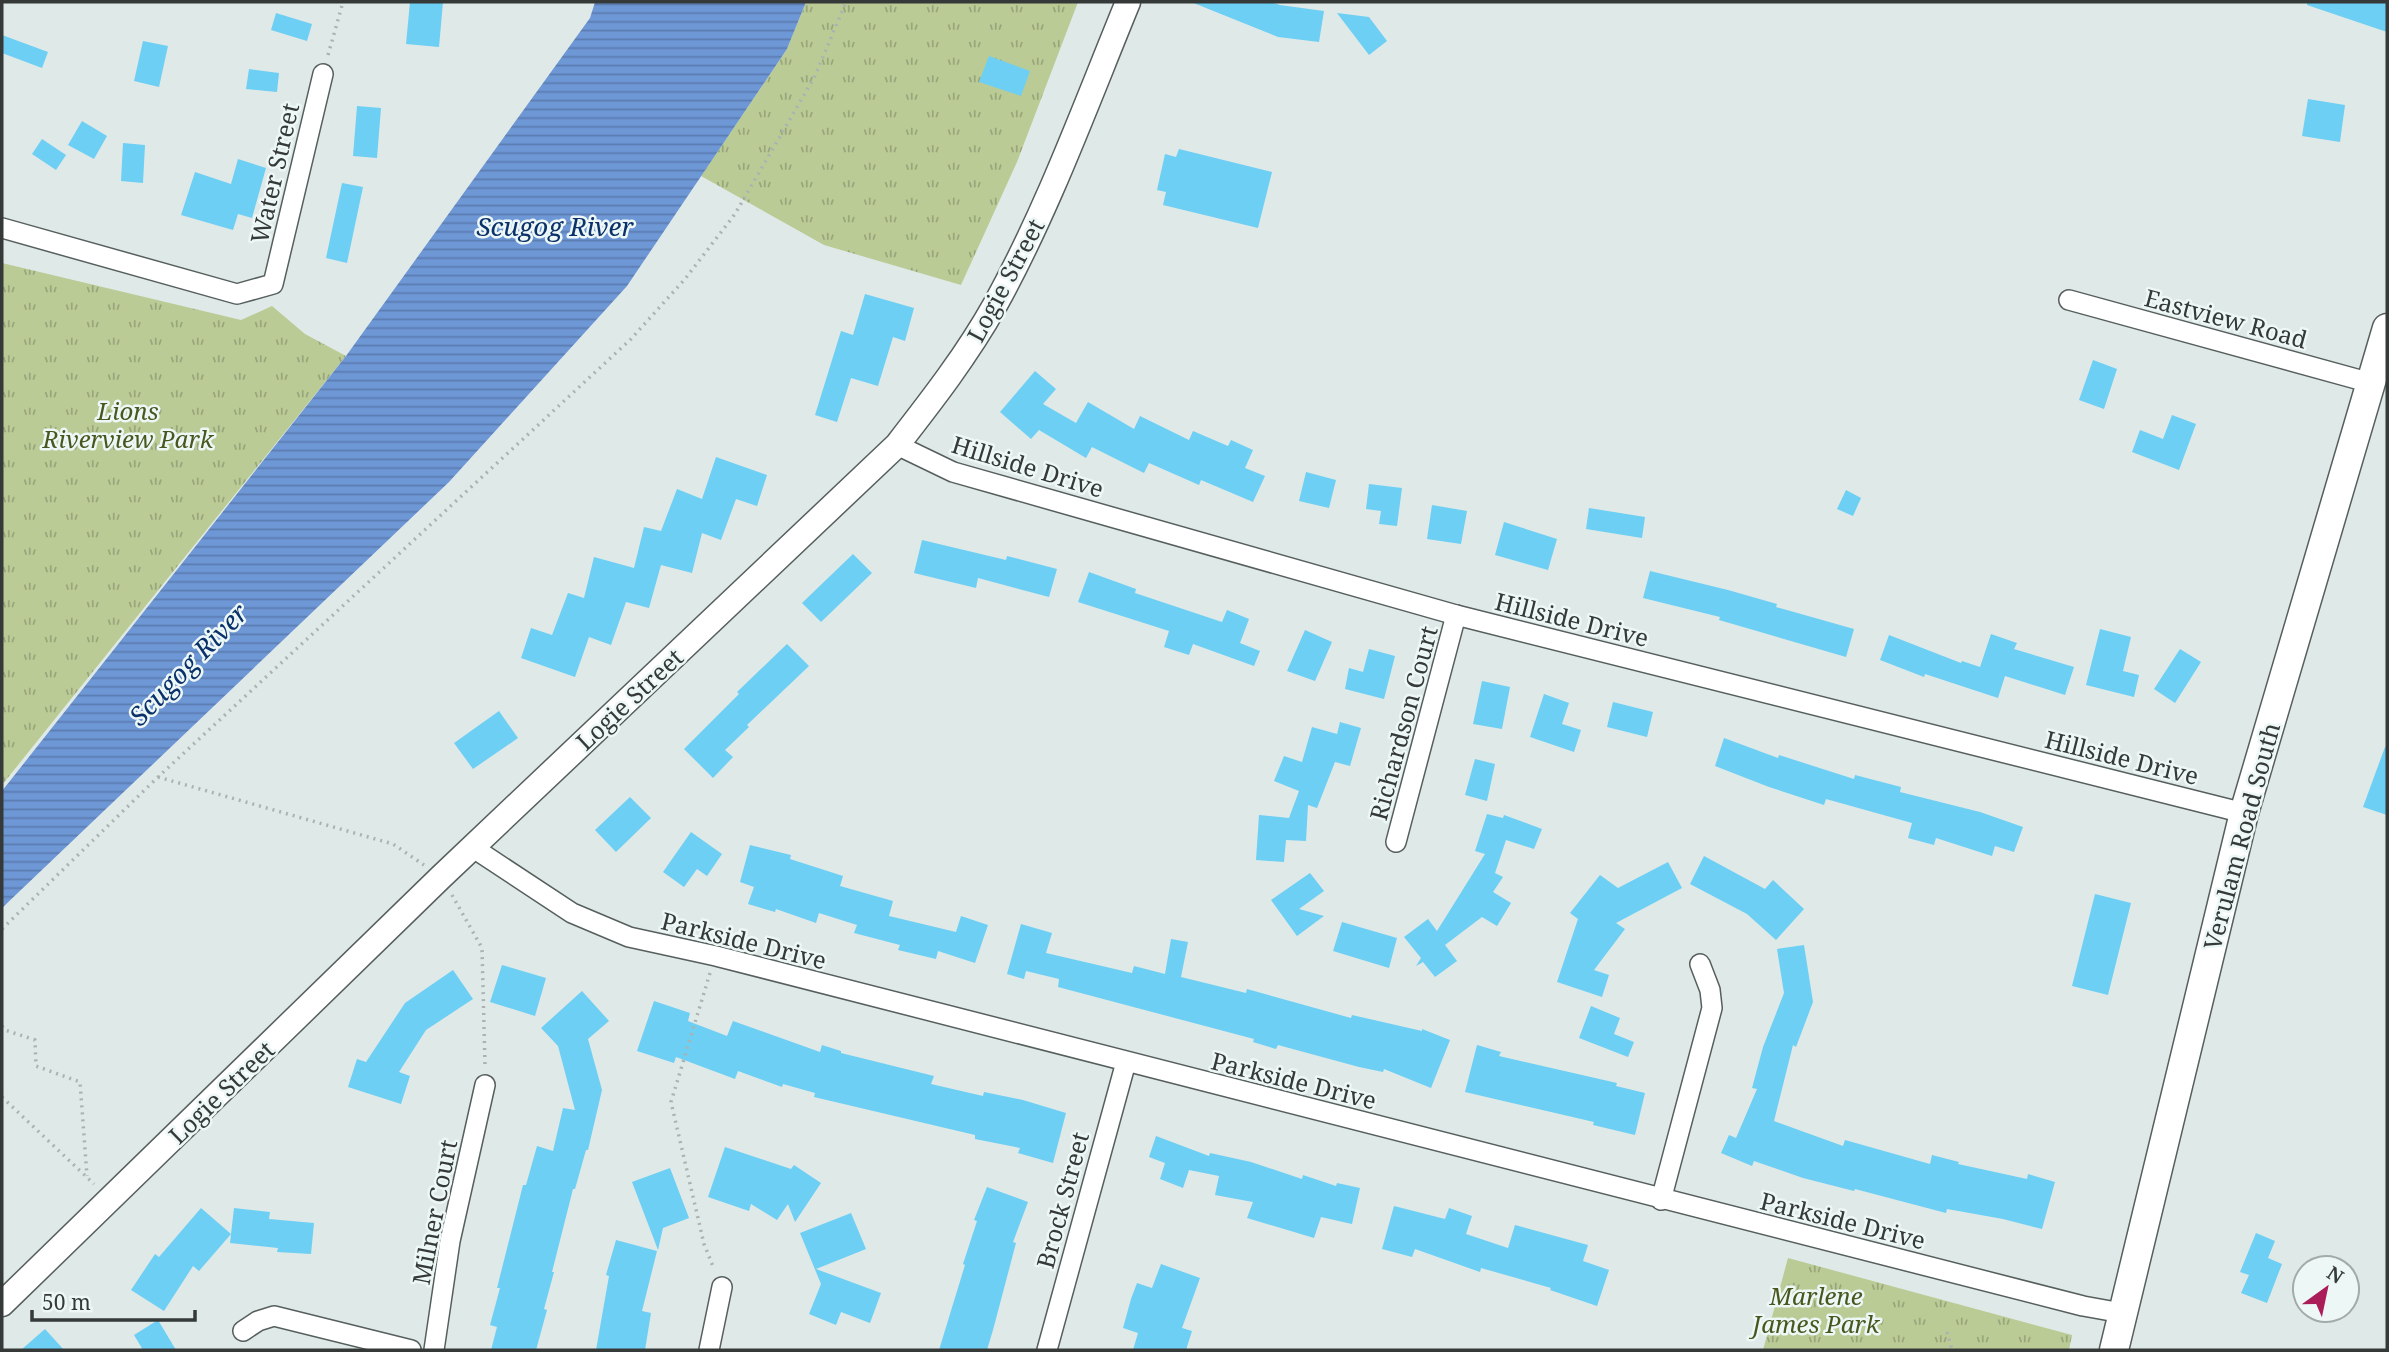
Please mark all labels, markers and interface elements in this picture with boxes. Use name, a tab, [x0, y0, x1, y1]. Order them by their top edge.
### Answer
street label: Water Street	[242, 100, 306, 246]
water label: Scugog River	[476, 208, 634, 244]
street label: Logie Street	[959, 212, 1051, 348]
street label: Eastview Road	[2141, 280, 2311, 356]
park label: Lions Riverview Park	[42, 394, 215, 455]
street label: Hillside Drive	[948, 427, 1108, 505]
street label: Hillside Drive	[1492, 584, 1652, 654]
water label: Scugog River	[120, 594, 256, 733]
street label: Richardson Court	[1361, 622, 1445, 824]
street label: Logie Street	[568, 641, 690, 757]
street label: Verulam Road South	[2195, 719, 2287, 953]
street label: Hillside Drive	[2042, 722, 2202, 792]
street label: Parkside Drive	[658, 904, 830, 976]
street label: Logie Street	[161, 1033, 281, 1151]
street label: Parkside Drive	[1208, 1044, 1380, 1116]
street label: Brock Street	[1028, 1128, 1096, 1272]
street label: Milner Court	[404, 1137, 464, 1287]
street label: Parkside Drive	[1757, 1184, 1929, 1256]
north arrow	[2291, 1254, 2361, 1324]
text: N	[2322, 1260, 2349, 1290]
scale bar	[32, 1278, 194, 1322]
park label: Marlene James Park	[1749, 1279, 1881, 1340]
text: 50 m	[42, 1288, 91, 1316]

